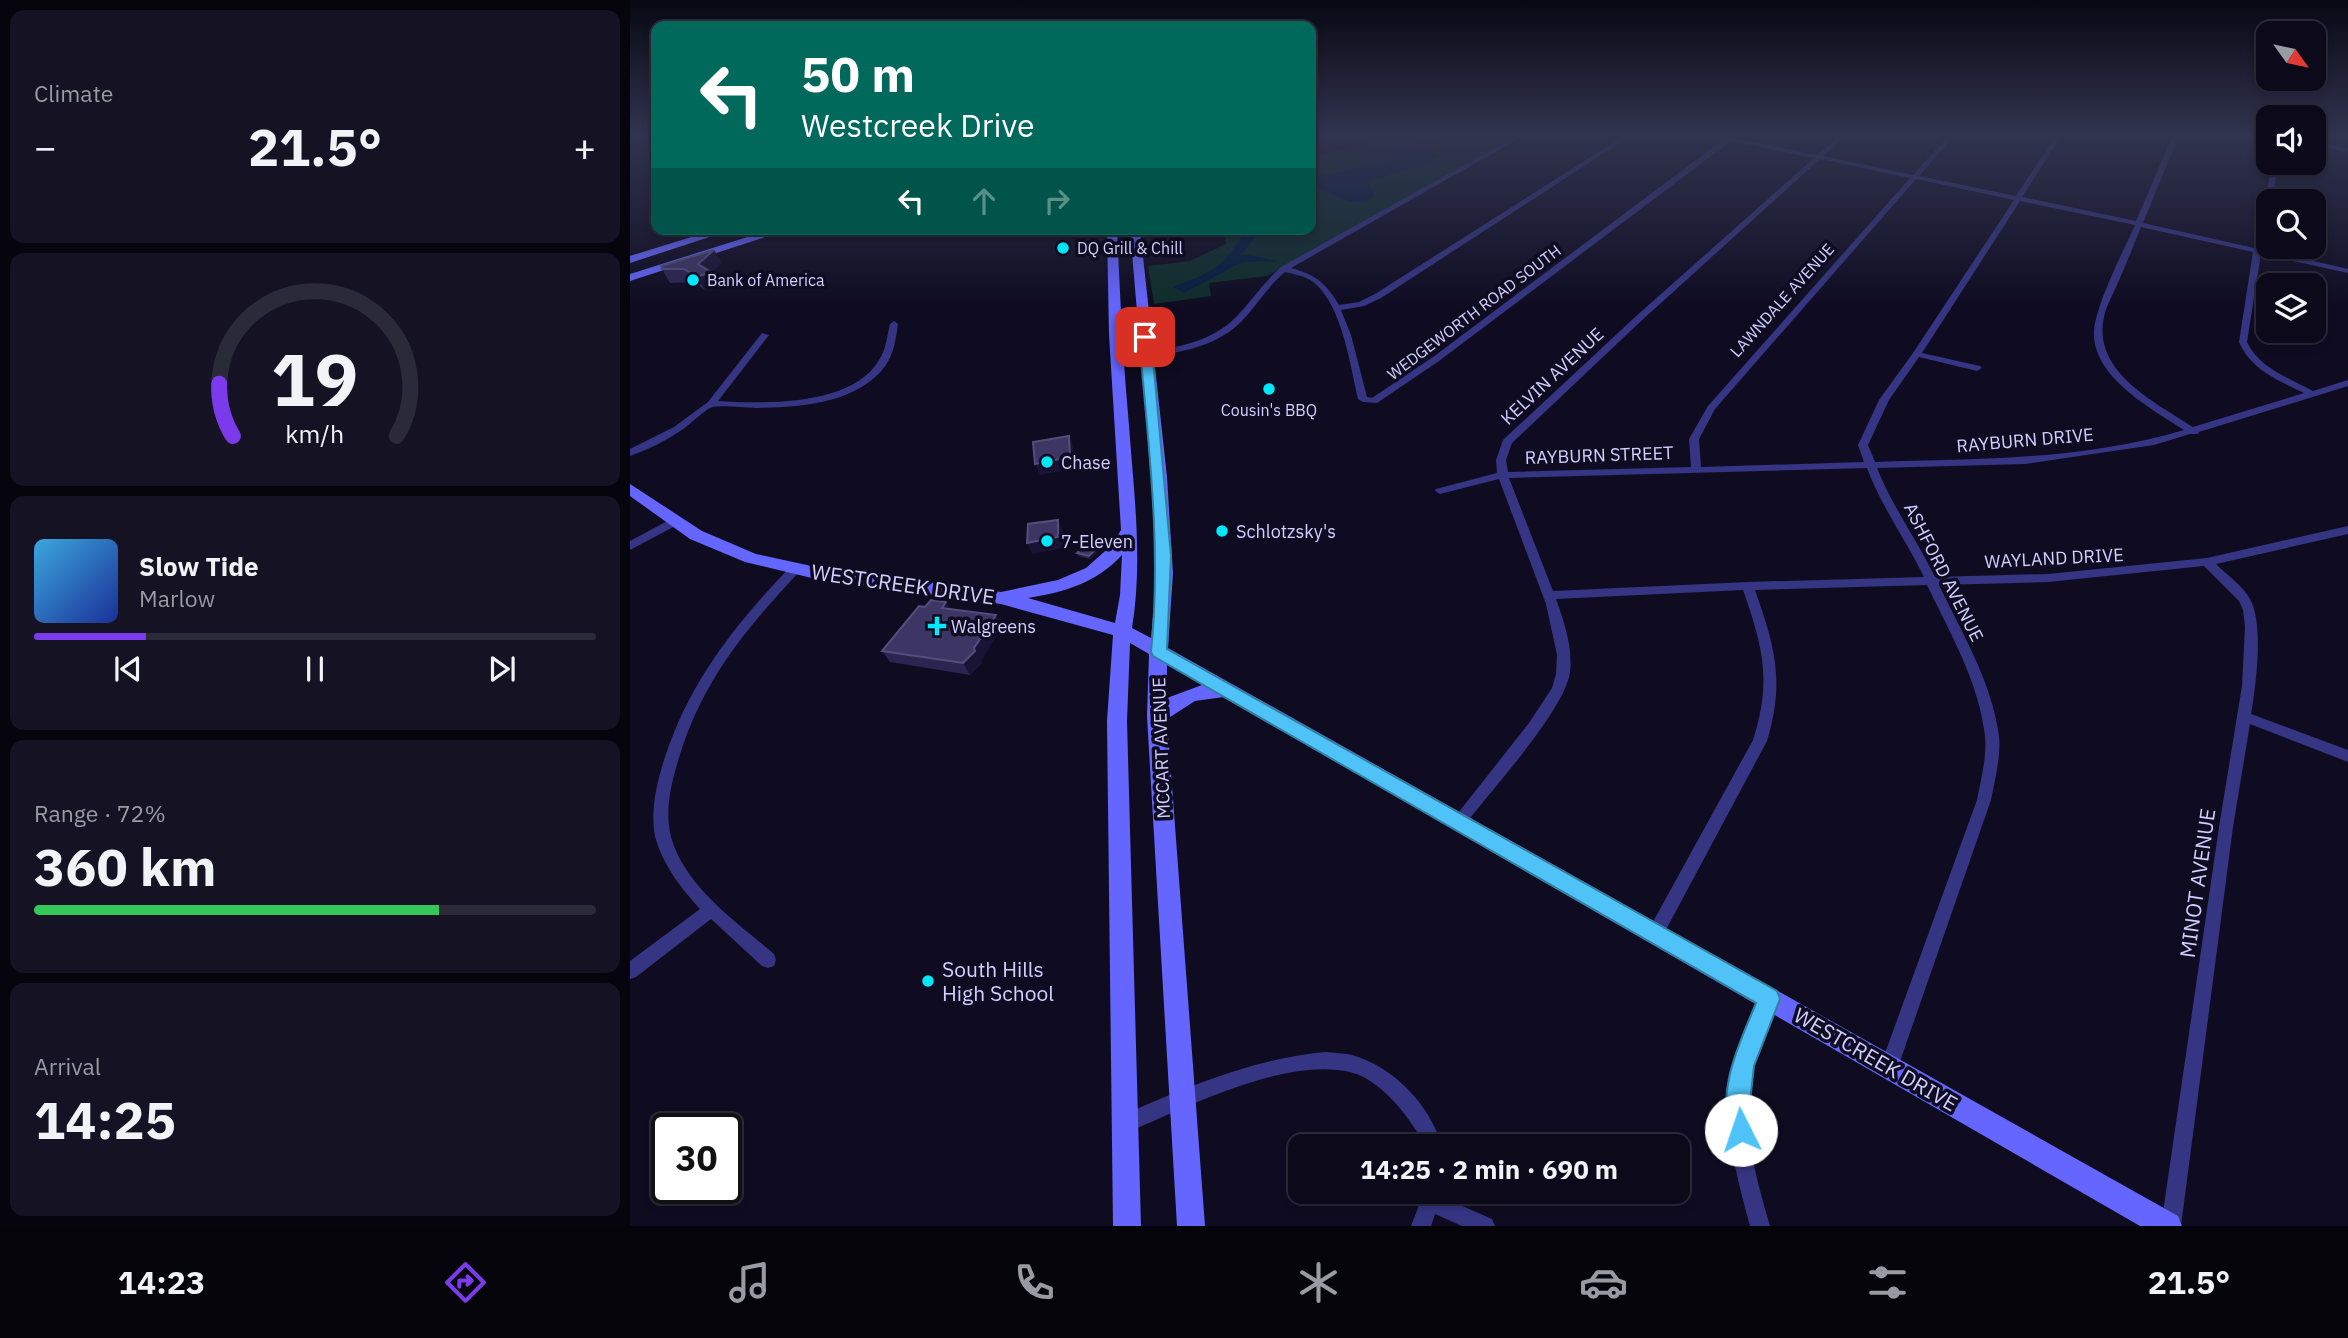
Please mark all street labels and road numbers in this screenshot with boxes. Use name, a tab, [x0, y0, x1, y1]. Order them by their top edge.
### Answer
street label: LAWNDALE AVENUE	[1726, 239, 1838, 361]
street label: WEDGEWORTH ROAD SOUTH	[1383, 240, 1565, 384]
street label: KELVIN AVENUE	[1496, 322, 1608, 430]
street label: RAYBURN DRIVE	[1956, 423, 2094, 457]
street label: RAYBURN STREET	[1524, 441, 1674, 469]
street label: ASHFORD AVENUE	[1899, 499, 1989, 645]
street label: WAYLAND DRIVE	[1984, 543, 2124, 573]
street label: WESTCREEK DRIVE	[810, 557, 996, 611]
street label: MCCART AVENUE	[1147, 677, 1175, 819]
street label: MINOT AVENUE	[2173, 806, 2221, 960]
street label: WESTCREEK DRIVE	[1789, 1001, 1963, 1117]

